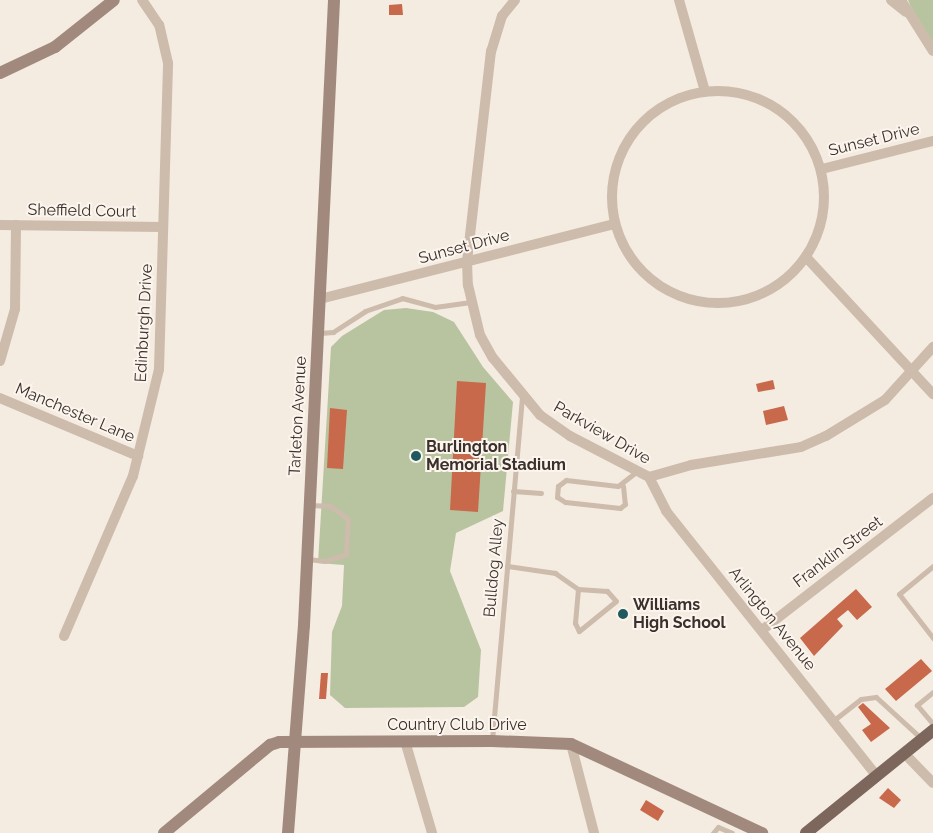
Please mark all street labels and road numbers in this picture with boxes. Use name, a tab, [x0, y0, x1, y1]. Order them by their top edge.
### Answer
street label: Sunset Drive	[826, 119, 922, 161]
street label: Sheffield Court	[27, 200, 137, 222]
street label: Sunset Drive	[417, 226, 511, 268]
street label: Edinburgh Drive	[131, 263, 157, 383]
street label: Tarleton Avenue	[285, 355, 311, 477]
street label: Manchester Lane	[12, 379, 138, 447]
street label: Parkview Drive	[550, 397, 654, 469]
street label: Franklin Street	[790, 512, 886, 592]
street label: Bulldog Alley	[480, 518, 508, 618]
street label: Arlington Avenue	[724, 563, 820, 675]
street label: Country Club Drive	[387, 715, 527, 735]

